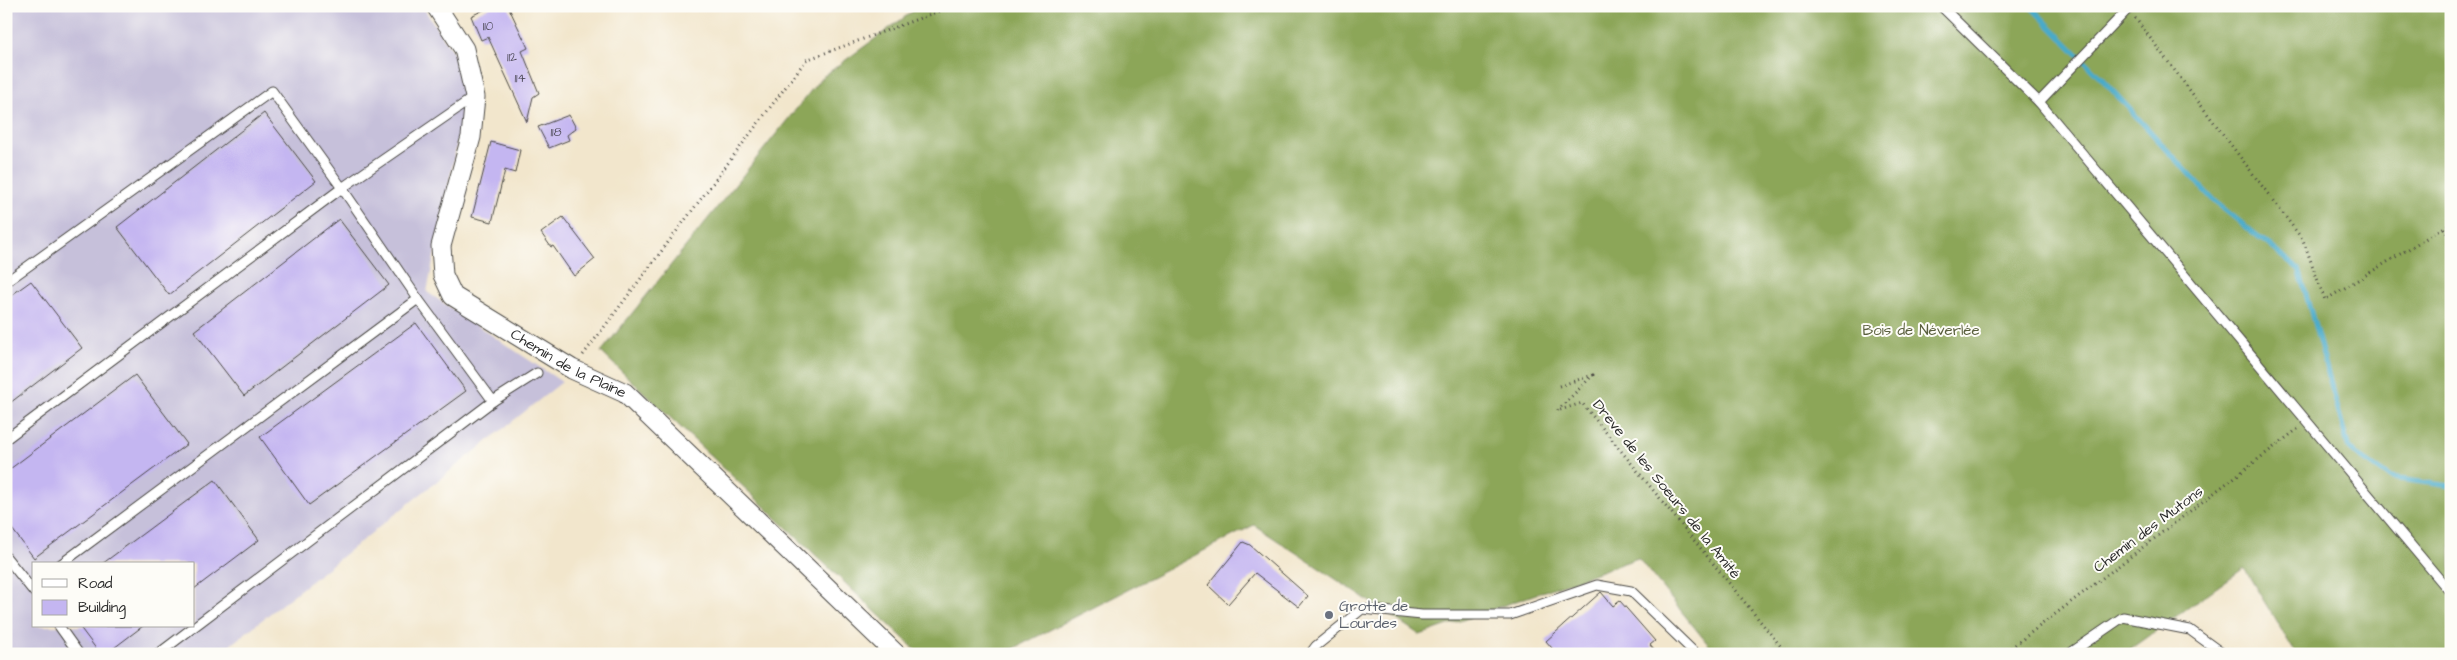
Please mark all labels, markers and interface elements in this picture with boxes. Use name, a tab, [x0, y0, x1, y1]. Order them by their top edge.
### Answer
house number: 110	[483, 18, 494, 35]
house number: 112	[507, 49, 517, 66]
house number: 114	[514, 70, 526, 87]
house number: 118	[551, 124, 562, 141]
park label: Bois de Néverlée	[1863, 320, 1980, 341]
street label: Chemin de la Plaine	[506, 324, 630, 403]
street label: Dreve de les Soeurs de la Amité	[1588, 395, 1746, 583]
street label: Chemin des Mutons	[2089, 481, 2208, 578]
legend	[32, 562, 195, 628]
text: Road	[78, 573, 113, 594]
place label: Grotte de Lourdes	[1339, 596, 1408, 634]
text: Building	[78, 597, 126, 619]
marker: Grotte de Lourdes	[1323, 609, 1335, 621]

